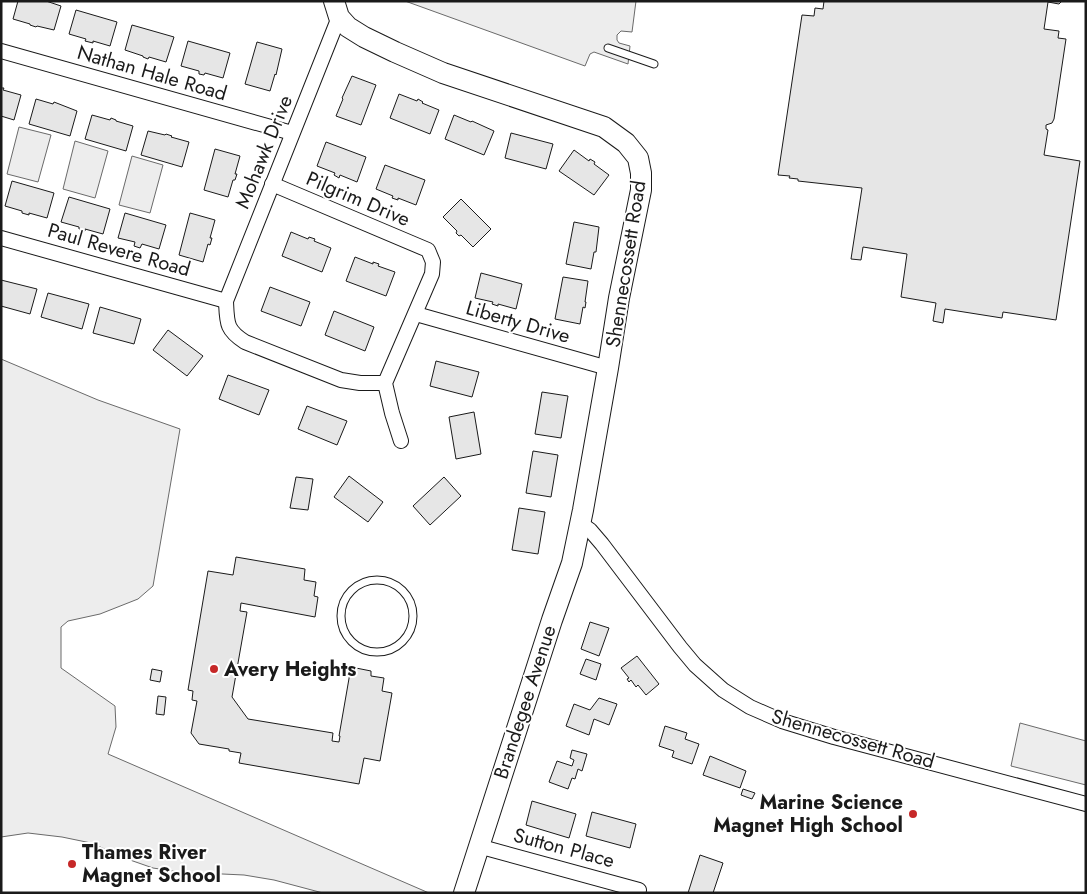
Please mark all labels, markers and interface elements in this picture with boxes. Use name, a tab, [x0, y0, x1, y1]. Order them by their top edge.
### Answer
street label: Nathan Hale Road	[74, 38, 230, 108]
street label: Mohawk Drive	[228, 91, 300, 213]
street label: Pilgrim Drive	[302, 164, 414, 234]
street label: Shennecossett Road	[598, 178, 654, 350]
street label: Paul Revere Road	[44, 216, 194, 284]
street label: Liberty Drive	[463, 293, 573, 351]
street label: Brandegee Avenue	[486, 621, 564, 783]
place label: Avery Heights	[223, 655, 356, 684]
marker: Avery Heights	[208, 663, 220, 675]
street label: Shennecossett Road	[768, 702, 938, 776]
place label: Marine Science Magnet High School	[713, 788, 903, 840]
marker: Marine Science Magnet High School	[907, 808, 919, 820]
street label: Sutton Place	[510, 821, 618, 875]
place label: Thames River Magnet School	[82, 838, 221, 890]
marker: Thames River Magnet School	[66, 858, 78, 870]

